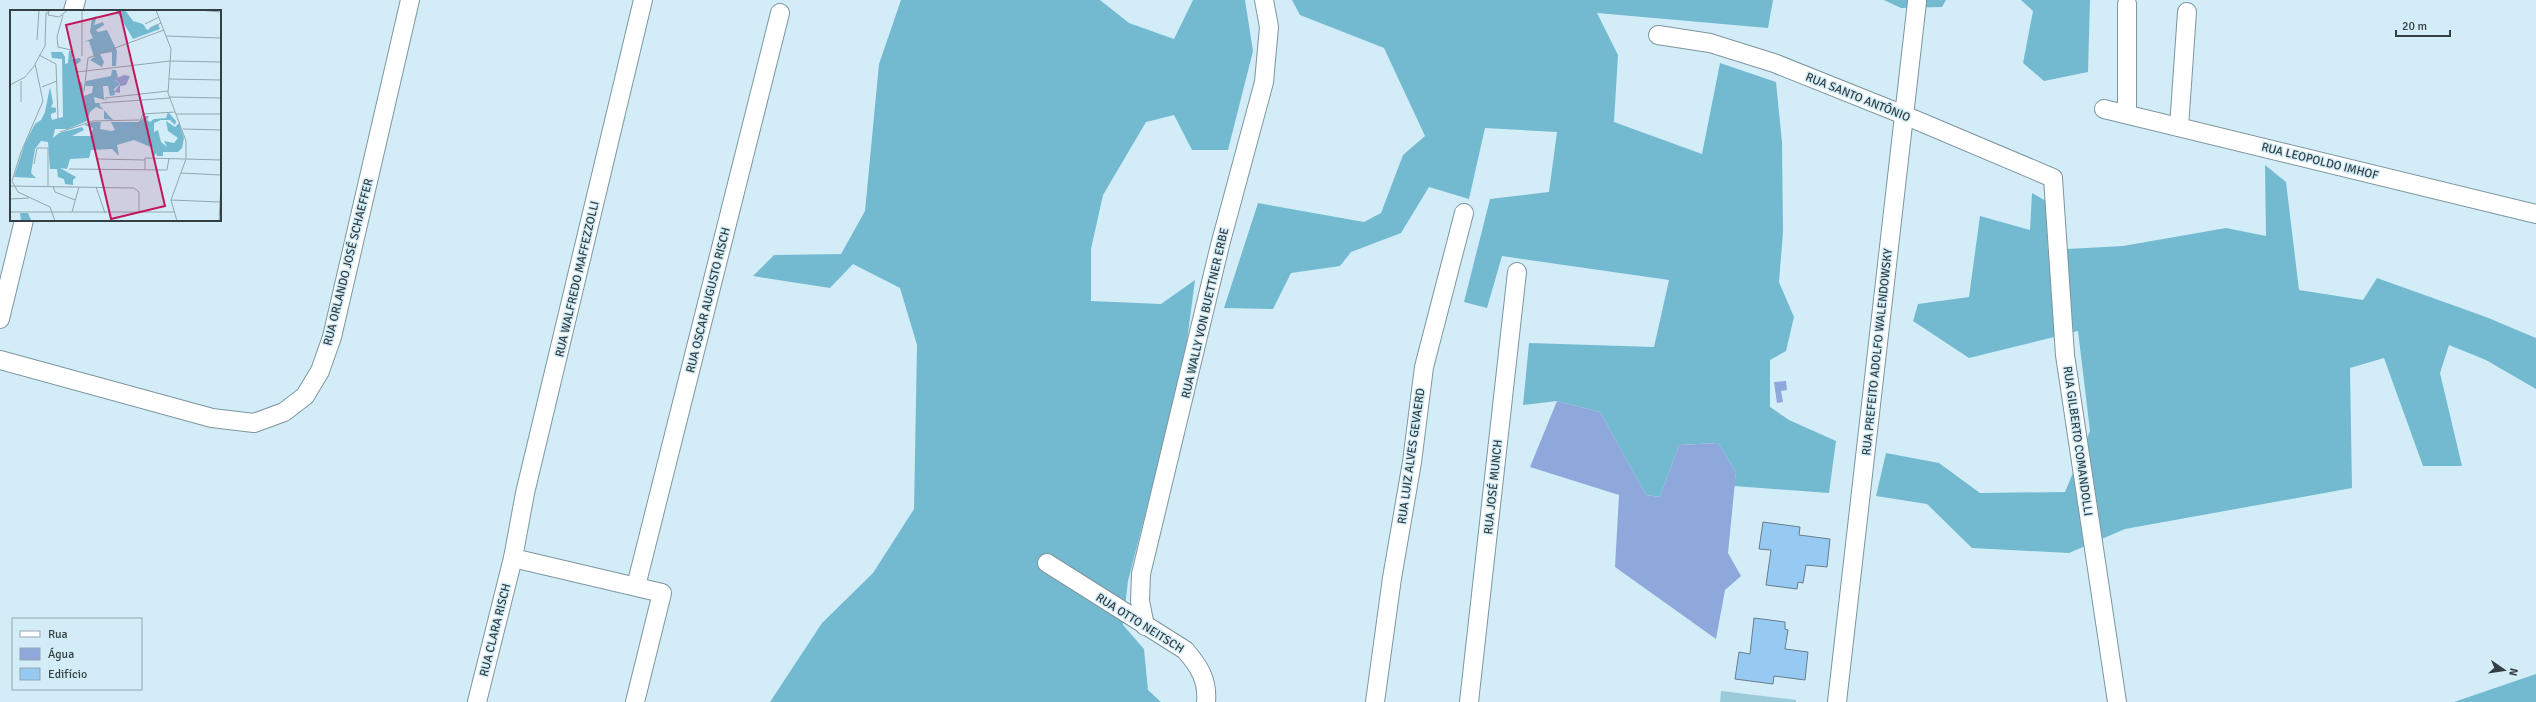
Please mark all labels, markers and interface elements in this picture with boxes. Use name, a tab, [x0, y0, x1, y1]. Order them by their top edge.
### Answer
inset map	[10, 10, 221, 221]
scale bar	[2396, 12, 2450, 38]
text: 20 m	[2402, 19, 2427, 34]
street label: RUA SANTO ANTÔNIO	[1803, 70, 1912, 125]
street label: RUA LEOPOLDO IMHOF	[2260, 140, 2380, 183]
street label: RUA ORLANDO JOSÉ SCHAEFFER	[320, 177, 377, 347]
street label: RUA WALFREDO MAFFEZZOLLI	[552, 199, 603, 359]
street label: RUA OSCAR AUGUSTO RISCH	[683, 226, 734, 375]
street label: RUA WALLY VON BUETTNER ERBE	[1179, 226, 1232, 400]
street label: RUA PREFEITO ADOLFO WALENDOWSKY	[1859, 248, 1896, 456]
street label: RUA GILBERTO COMANDOLLI	[2060, 365, 2095, 517]
street label: RUA LUIZ ALVES GEVAERD	[1395, 387, 1428, 525]
street label: RUA JOSÉ MUNCH	[1481, 439, 1506, 535]
street label: RUA CLARA RISCH	[477, 582, 514, 678]
street label: RUA OTTO NEITSCH	[1093, 590, 1187, 657]
legend	[12, 618, 142, 690]
text: Rua	[48, 627, 68, 642]
text: Água	[48, 647, 74, 662]
north arrow	[2484, 650, 2524, 690]
text: Edifício	[48, 667, 87, 682]
text: N	[2506, 667, 2520, 677]

